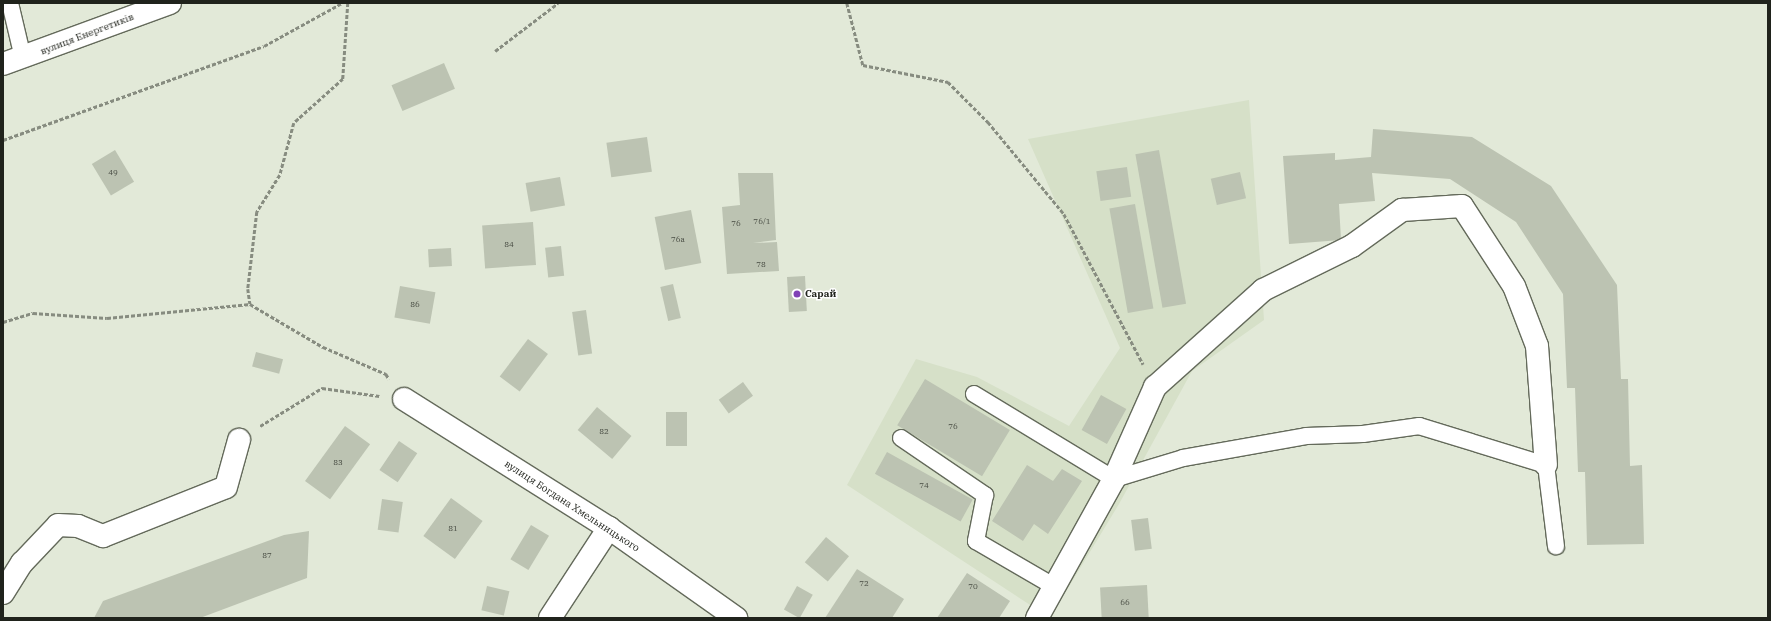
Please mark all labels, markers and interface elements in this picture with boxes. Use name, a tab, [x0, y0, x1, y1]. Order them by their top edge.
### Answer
street label: вулиця Енергетиків	[39, 11, 135, 57]
house number: 49	[108, 168, 118, 178]
house number: 76/1	[753, 217, 771, 227]
house number: 76	[731, 219, 741, 229]
house number: 76а	[671, 235, 685, 245]
house number: 84	[504, 240, 514, 250]
house number: 78	[756, 260, 766, 270]
place label: Сарай	[805, 288, 836, 300]
marker: Сарай	[792, 289, 802, 299]
house number: 86	[410, 300, 420, 310]
house number: 76	[948, 422, 958, 432]
house number: 82	[599, 427, 609, 437]
house number: 83	[333, 458, 343, 468]
street label: вулиця Богдана Хмельницького	[502, 458, 642, 554]
house number: 74	[919, 481, 929, 491]
house number: 81	[448, 524, 458, 534]
house number: 87	[262, 551, 272, 561]
house number: 72	[859, 579, 869, 589]
house number: 70	[968, 582, 978, 592]
house number: 66	[1120, 598, 1130, 608]

